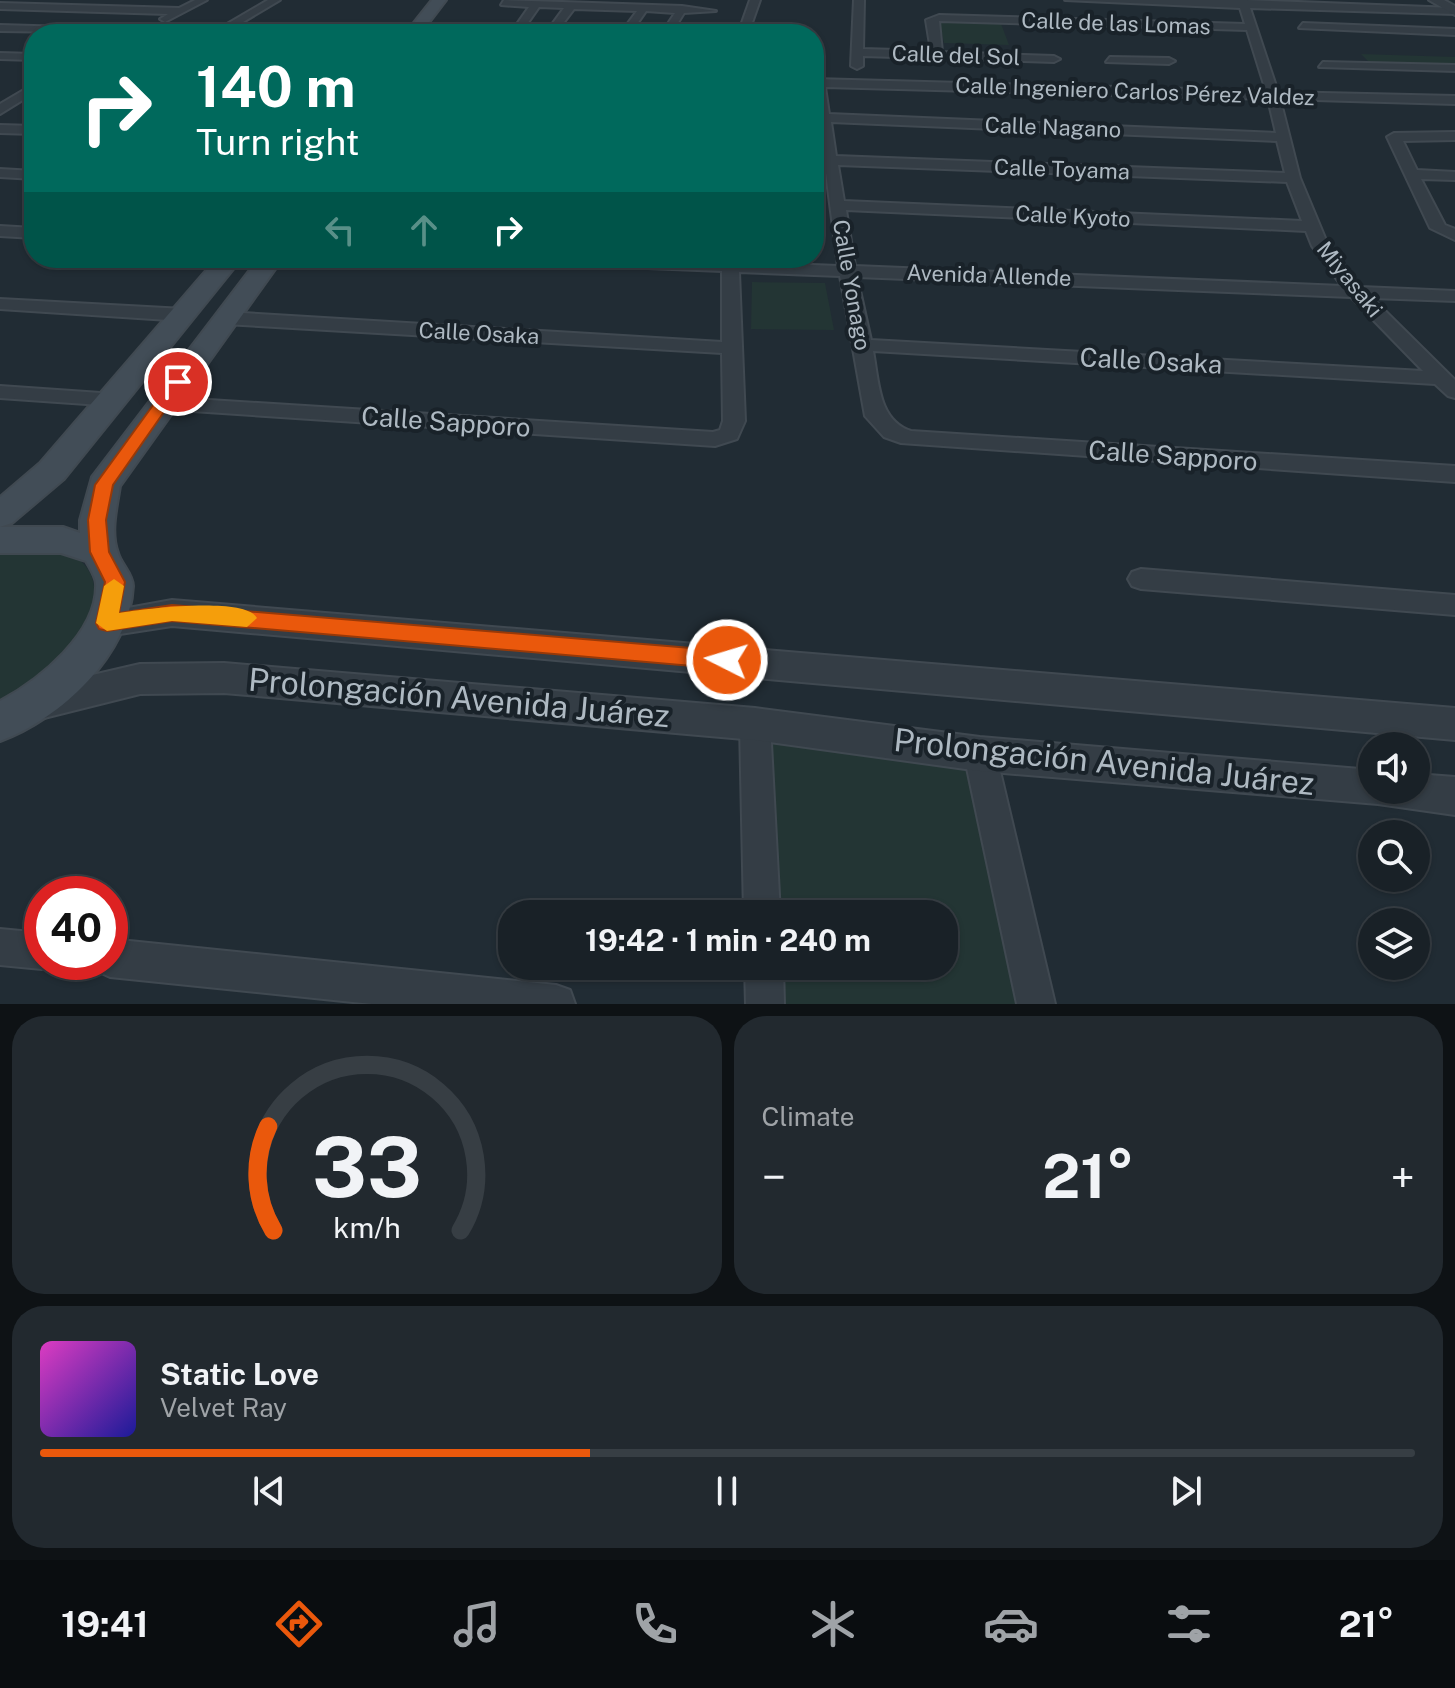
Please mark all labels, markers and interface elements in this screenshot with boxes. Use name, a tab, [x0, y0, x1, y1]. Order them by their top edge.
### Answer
street label: Calle de las Lomas	[1021, 7, 1211, 39]
street label: Calle del Sol	[891, 40, 1021, 70]
text: 140 m	[196, 54, 356, 120]
icon: right	[64, 56, 168, 160]
street label: Calle Ingeniero Carlos Pérez Valdez	[955, 72, 1315, 110]
street label: Calle Nagano	[984, 112, 1122, 142]
text: Turn right	[196, 121, 359, 163]
street label: Calle Toyama	[994, 154, 1130, 184]
street label: Calle Kyoto	[1015, 200, 1131, 232]
icon: left	[318, 208, 362, 252]
icon: ahead	[402, 208, 446, 252]
icon: right	[486, 208, 530, 252]
street label: Calle Yonago	[828, 218, 876, 352]
street label: Miyasaki	[1312, 236, 1388, 322]
street label: Avenida Allende	[906, 259, 1072, 291]
street label: Calle Osaka	[418, 317, 540, 349]
street label: Calle Osaka	[1079, 341, 1223, 380]
pin	[144, 348, 212, 416]
icon: arrive	[156, 360, 200, 404]
street label: Calle Sapporo	[360, 400, 532, 443]
street label: Calle Sapporo	[1087, 434, 1259, 477]
position arrow	[685, 618, 769, 702]
street label: Prolongación Avenida Juárez	[247, 661, 671, 734]
street label: Prolongación Avenida Juárez	[892, 721, 1316, 802]
map controls	[1358, 732, 1430, 980]
button: sound	[1358, 732, 1430, 804]
button: search	[1358, 820, 1430, 892]
speed limit sign: 40	[24, 876, 128, 980]
button: layers	[1358, 908, 1430, 980]
text: 19:42 · 1 min · 240 m	[585, 922, 871, 958]
text: Climate	[762, 1101, 855, 1132]
text: 33	[312, 1118, 422, 1216]
text: 21°	[1042, 1141, 1134, 1212]
text: −	[762, 1151, 786, 1203]
text: +	[1391, 1151, 1415, 1203]
text: km/h	[333, 1211, 400, 1244]
text: Static Love	[160, 1356, 319, 1392]
text: Velvet Ray	[160, 1392, 287, 1423]
icon: previous	[247, 1469, 291, 1513]
icon: pause	[705, 1469, 749, 1513]
icon: next	[1164, 1469, 1208, 1513]
icon: directions	[271, 1596, 327, 1652]
icon: music	[449, 1596, 505, 1652]
icon: phone	[627, 1596, 683, 1652]
icon: climate	[805, 1596, 861, 1652]
icon: car	[983, 1596, 1039, 1652]
icon: filters	[1161, 1596, 1217, 1652]
text: 19:41	[61, 1603, 149, 1645]
text: 21°	[1339, 1603, 1394, 1645]

